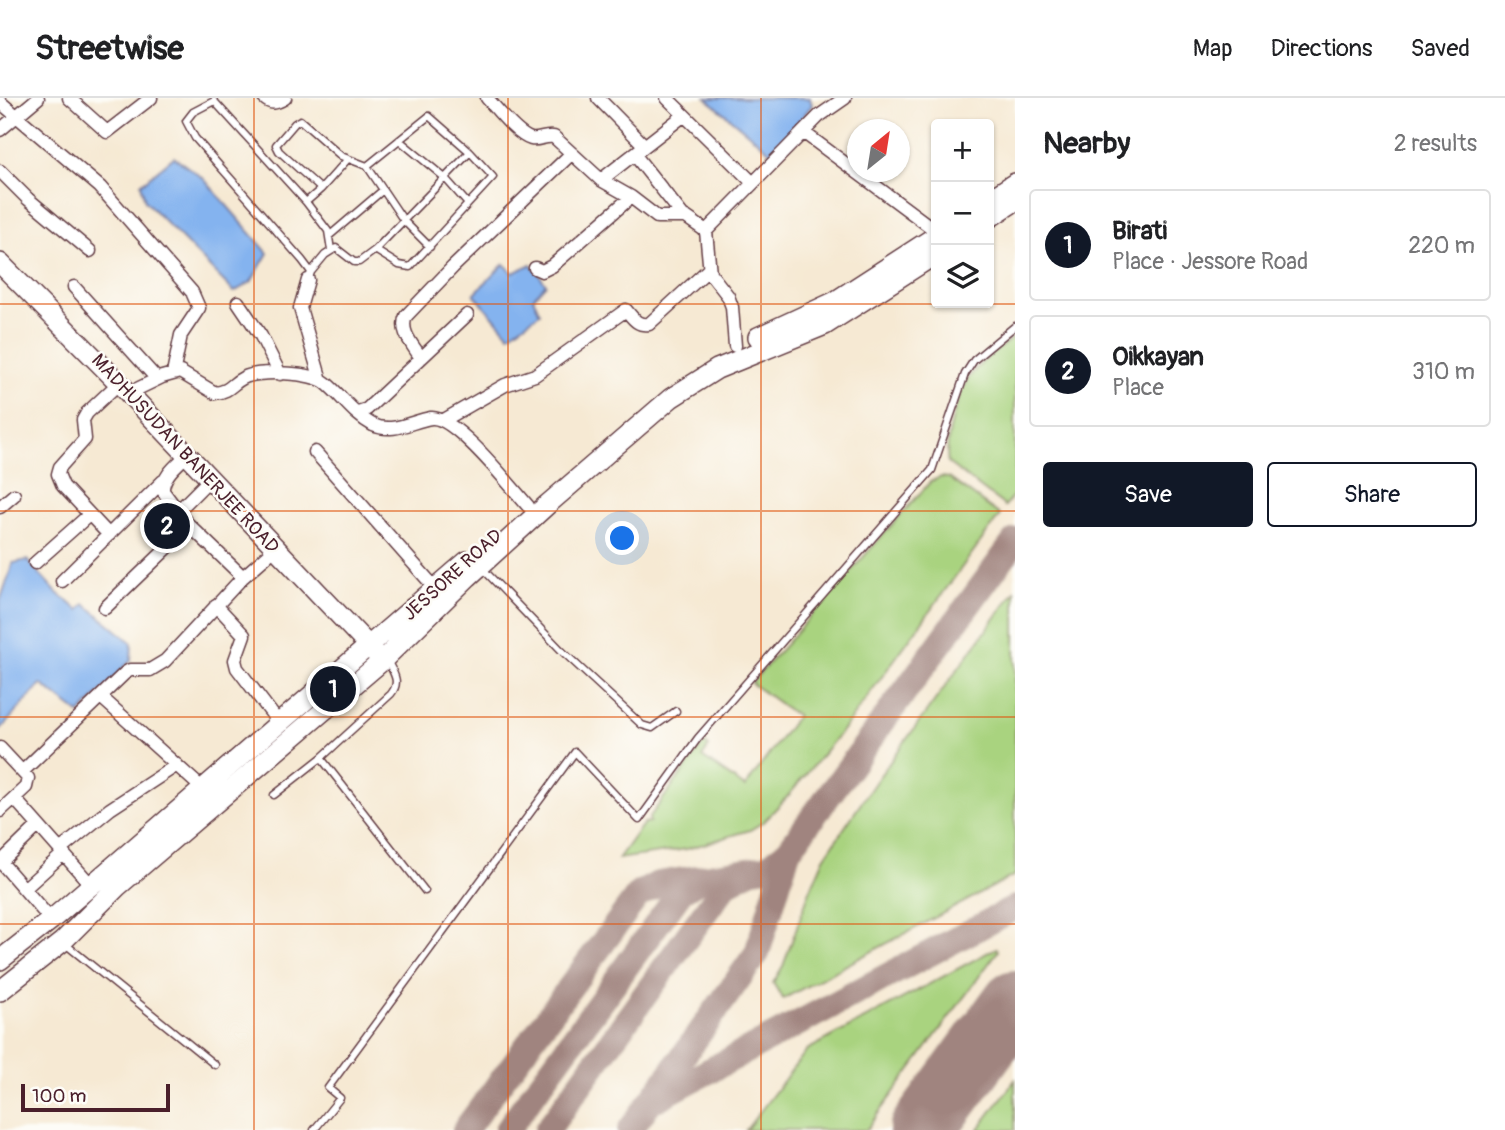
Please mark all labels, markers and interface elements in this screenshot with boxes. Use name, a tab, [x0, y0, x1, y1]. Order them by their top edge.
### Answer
text: Streetwise	[35, 28, 184, 69]
text: Map	[1193, 34, 1233, 63]
text: Directions	[1271, 34, 1372, 63]
text: Saved	[1410, 34, 1470, 63]
north arrow	[847, 119, 910, 182]
map controls	[931, 119, 994, 308]
button: +	[931, 119, 994, 182]
text: Nearby	[1043, 125, 1130, 162]
text: 2 results	[1394, 129, 1477, 158]
button: −	[931, 182, 994, 245]
text: Birati	[1112, 215, 1167, 247]
text: 1	[1064, 231, 1073, 260]
text: 220 m	[1408, 231, 1475, 260]
button: layers	[931, 245, 994, 308]
text: Place · Jessore Road	[1112, 247, 1308, 276]
text: Oikkayan	[1112, 341, 1204, 373]
street label: MADHUSUDAN BANERJEE ROAD	[86, 349, 284, 559]
text: 2	[1062, 357, 1074, 386]
text: 310 m	[1412, 357, 1475, 386]
text: Place	[1112, 373, 1164, 402]
button: Save	[1043, 462, 1253, 527]
button: Share	[1267, 462, 1477, 527]
pin: 2	[144, 500, 190, 552]
your location	[605, 521, 639, 555]
street label: JESSORE ROAD	[398, 524, 507, 626]
pin: 1	[310, 663, 356, 715]
scale bar	[21, 1081, 170, 1113]
text: 100 m	[32, 1084, 86, 1108]

